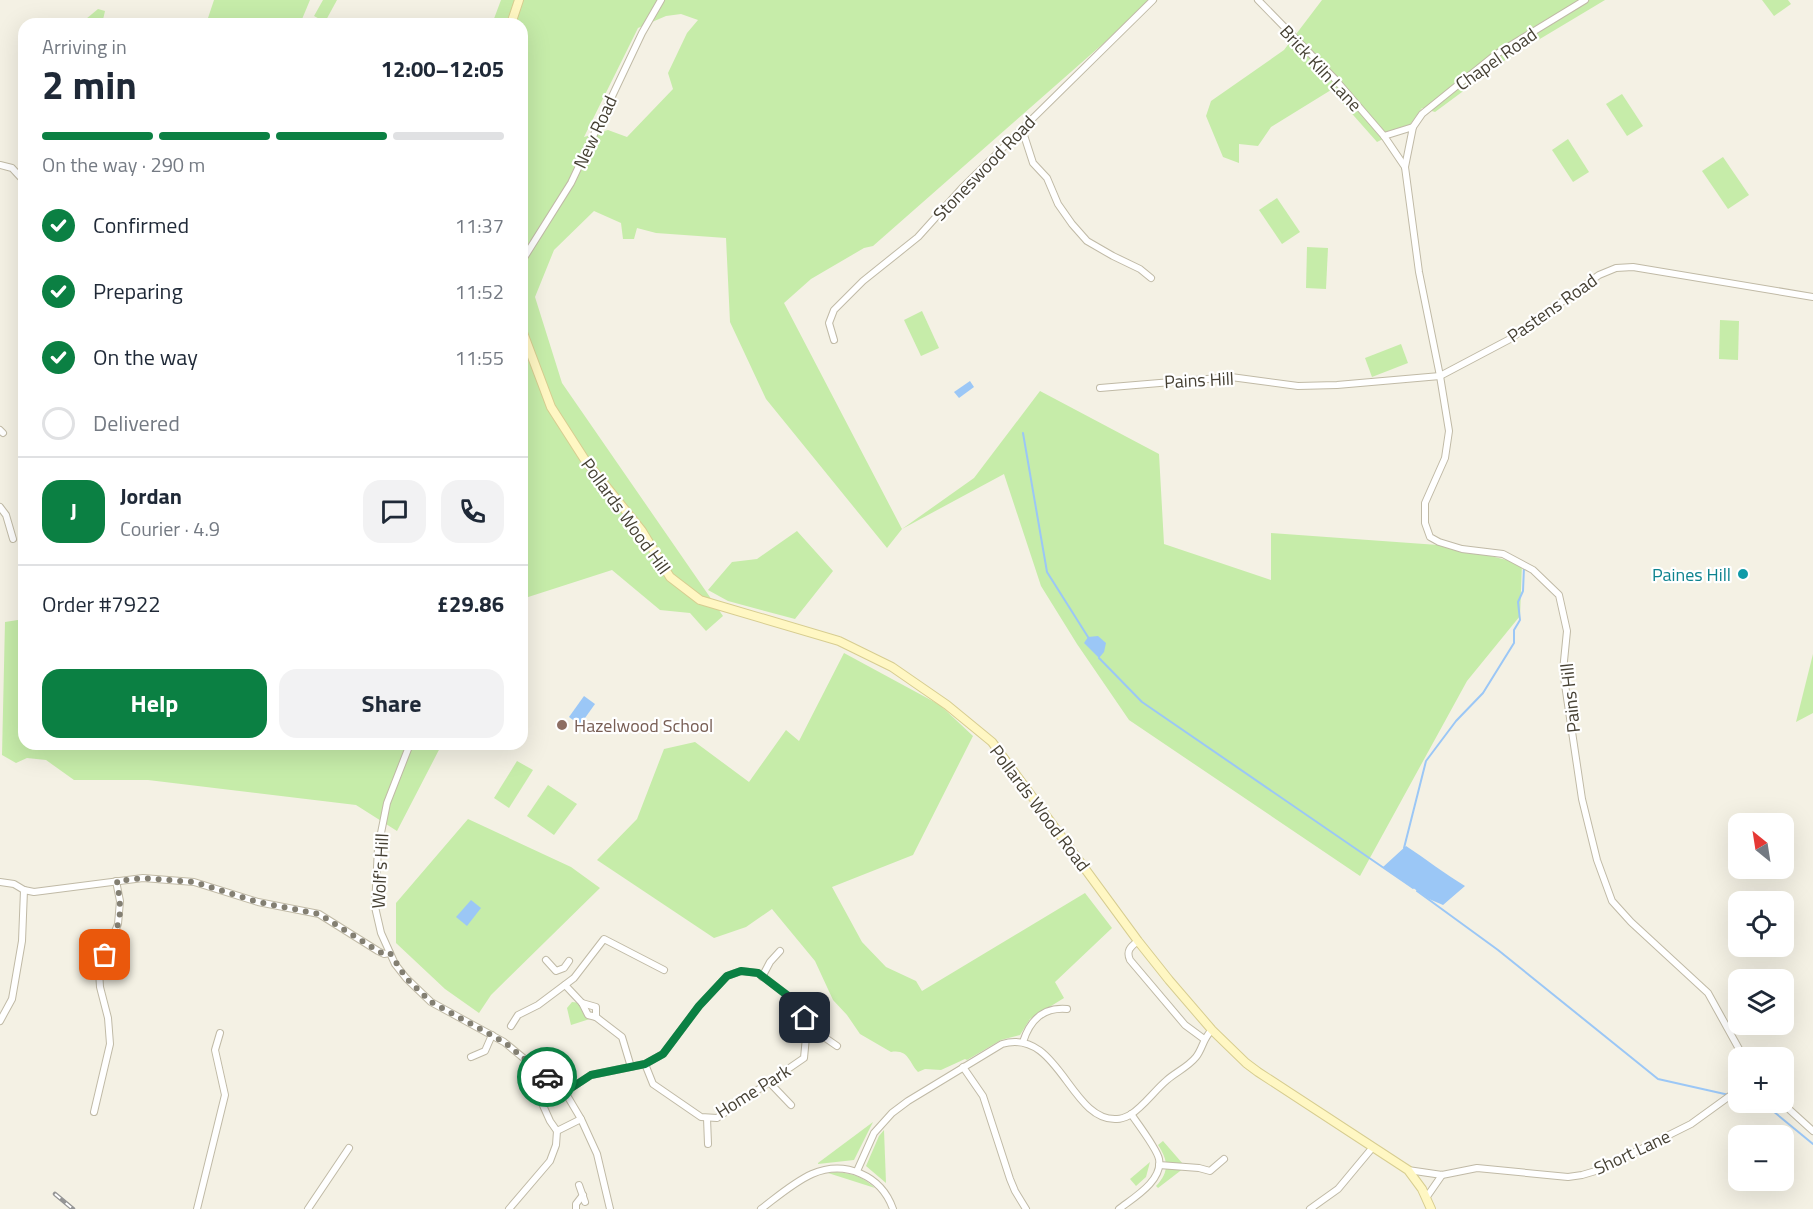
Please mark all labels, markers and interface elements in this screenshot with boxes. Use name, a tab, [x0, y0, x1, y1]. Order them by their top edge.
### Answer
street label: Brick Kiln Lane	[1274, 19, 1368, 117]
street label: Chapel Road	[1450, 21, 1542, 97]
text: Arriving in	[42, 31, 127, 62]
text: 12:00–12:05	[381, 52, 504, 86]
text: 2 min	[42, 55, 137, 114]
street label: New Road	[566, 91, 624, 173]
street label: Stoneswood Road	[927, 109, 1041, 227]
text: On the way · 290 m	[42, 149, 205, 180]
text: Confirmed	[93, 208, 189, 242]
icon: check	[42, 209, 75, 242]
text: 11:37	[455, 210, 504, 241]
street label: Pastens Road	[1502, 267, 1602, 349]
text: Preparing	[93, 274, 183, 308]
icon: check	[42, 275, 75, 308]
text: 11:52	[455, 276, 504, 307]
text: On the way	[93, 340, 198, 374]
icon: check	[42, 341, 75, 374]
text: 11:55	[455, 342, 504, 373]
street label: Pains Hill	[1163, 365, 1235, 395]
text: Delivered	[93, 406, 180, 440]
street label: Pollards Wood Hill	[575, 452, 677, 580]
text: Jordan	[120, 479, 182, 513]
button: chat	[363, 480, 426, 543]
button: phone	[441, 480, 504, 543]
text: J	[70, 494, 77, 528]
text: Courier · 4.9	[120, 513, 220, 544]
place label: Paines Hill	[1652, 561, 1731, 588]
marker: Paines Hill	[1736, 567, 1750, 581]
text: Order #7922	[42, 587, 161, 621]
text: £29.86	[437, 587, 504, 621]
street label: Pains Hill	[1553, 662, 1587, 734]
button: Help	[42, 669, 267, 738]
button: Share	[279, 669, 504, 738]
place label: Hazelwood School	[574, 712, 713, 739]
marker: Hazelwood School	[555, 718, 569, 732]
street label: Pollards Wood Road	[983, 739, 1097, 877]
north arrow	[1728, 813, 1794, 879]
map controls	[1728, 813, 1794, 1191]
street label: Wolf's Hill	[365, 833, 395, 909]
button: locate	[1728, 891, 1794, 957]
pin	[79, 929, 130, 980]
icon: bag	[88, 938, 121, 971]
button: layers	[1728, 969, 1794, 1035]
pin	[779, 992, 830, 1043]
icon: home	[788, 1001, 821, 1034]
courier	[517, 1047, 577, 1107]
button: +	[1728, 1047, 1794, 1113]
street label: Home Park	[710, 1057, 796, 1125]
icon: car	[531, 1061, 564, 1094]
street label: Short Lane	[1589, 1122, 1675, 1182]
button: −	[1728, 1125, 1794, 1191]

